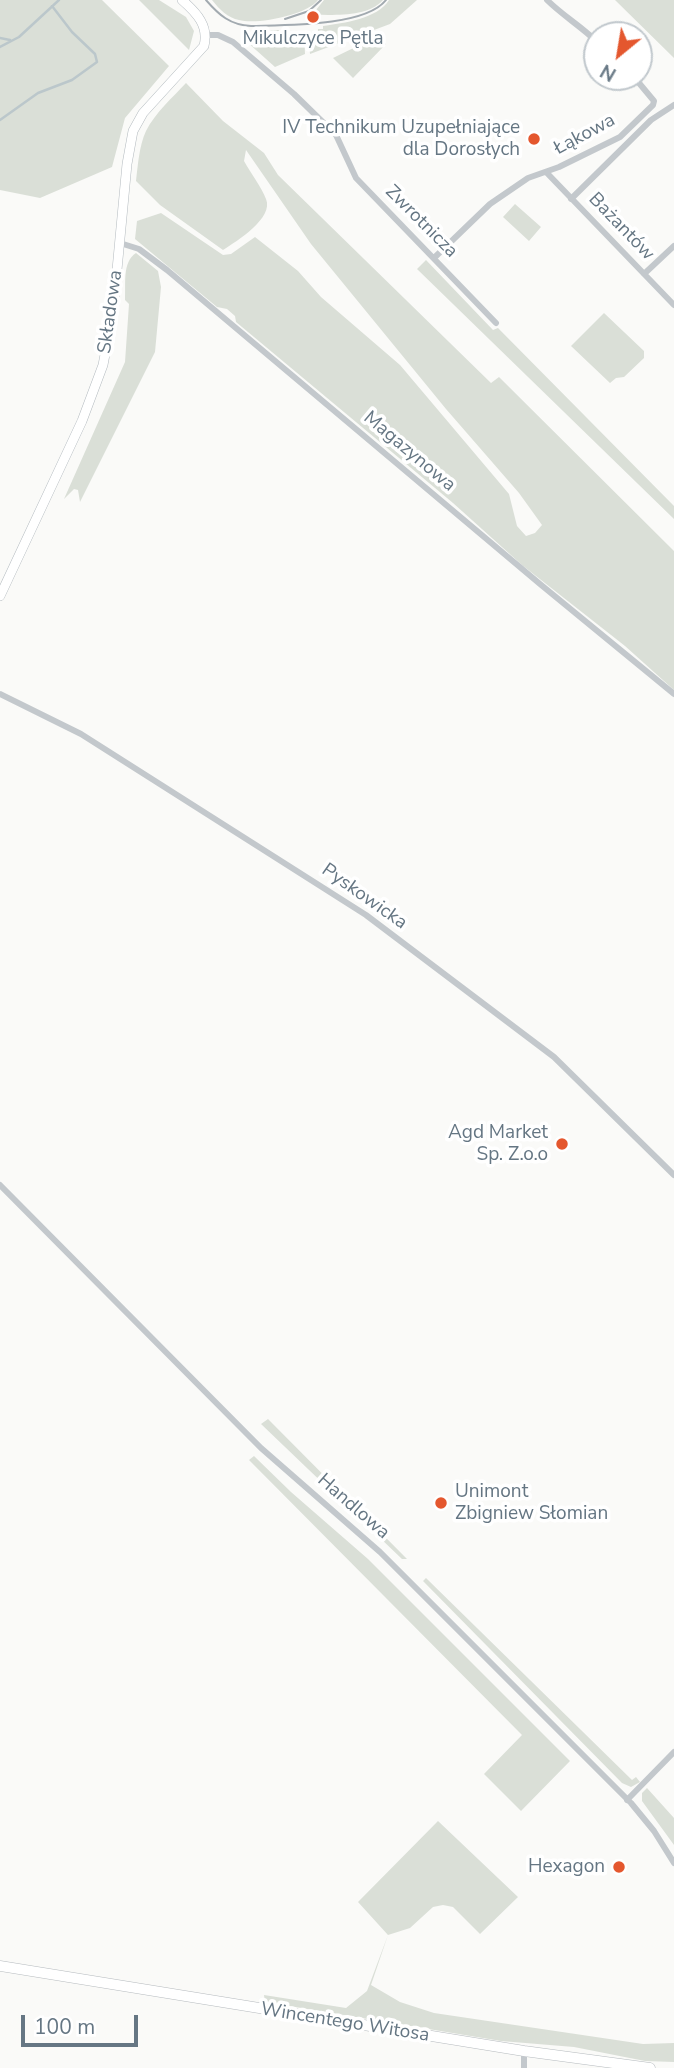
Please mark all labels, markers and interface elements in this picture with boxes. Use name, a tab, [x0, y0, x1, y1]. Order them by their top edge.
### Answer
marker: Mikulczyce Pętla	[305, 9, 321, 25]
north arrow	[583, 21, 653, 91]
place label: Mikulczyce Pętla	[242, 28, 384, 50]
text: N	[596, 58, 621, 87]
street label: Łąkowa	[551, 109, 619, 161]
place label: IV Technikum Uzupełniające dla Dorosłych	[282, 117, 520, 161]
marker: IV Technikum Uzupełniające dla Dorosłych	[526, 131, 542, 147]
street label: Zwrotnicza	[380, 181, 462, 263]
street label: Bażantów	[583, 188, 659, 266]
street label: Składowa	[94, 269, 128, 355]
street label: Magazynowa	[358, 407, 460, 497]
street label: Pyskowicka	[317, 859, 411, 935]
place label: Agd Market Sp. Z.o.o	[448, 1122, 548, 1166]
marker: Agd Market Sp. Z.o.o	[554, 1136, 570, 1152]
street label: Handlowa	[312, 1469, 394, 1545]
place label: Unimont Zbigniew Słomian	[455, 1481, 608, 1525]
marker: Unimont Zbigniew Słomian	[433, 1495, 449, 1511]
place label: Hexagon	[528, 1856, 605, 1878]
marker: Hexagon	[611, 1859, 627, 1875]
street label: Wincentego Witosa	[259, 1998, 431, 2048]
scale bar	[24, 2002, 142, 2046]
text: 100 m	[34, 2013, 95, 2041]

